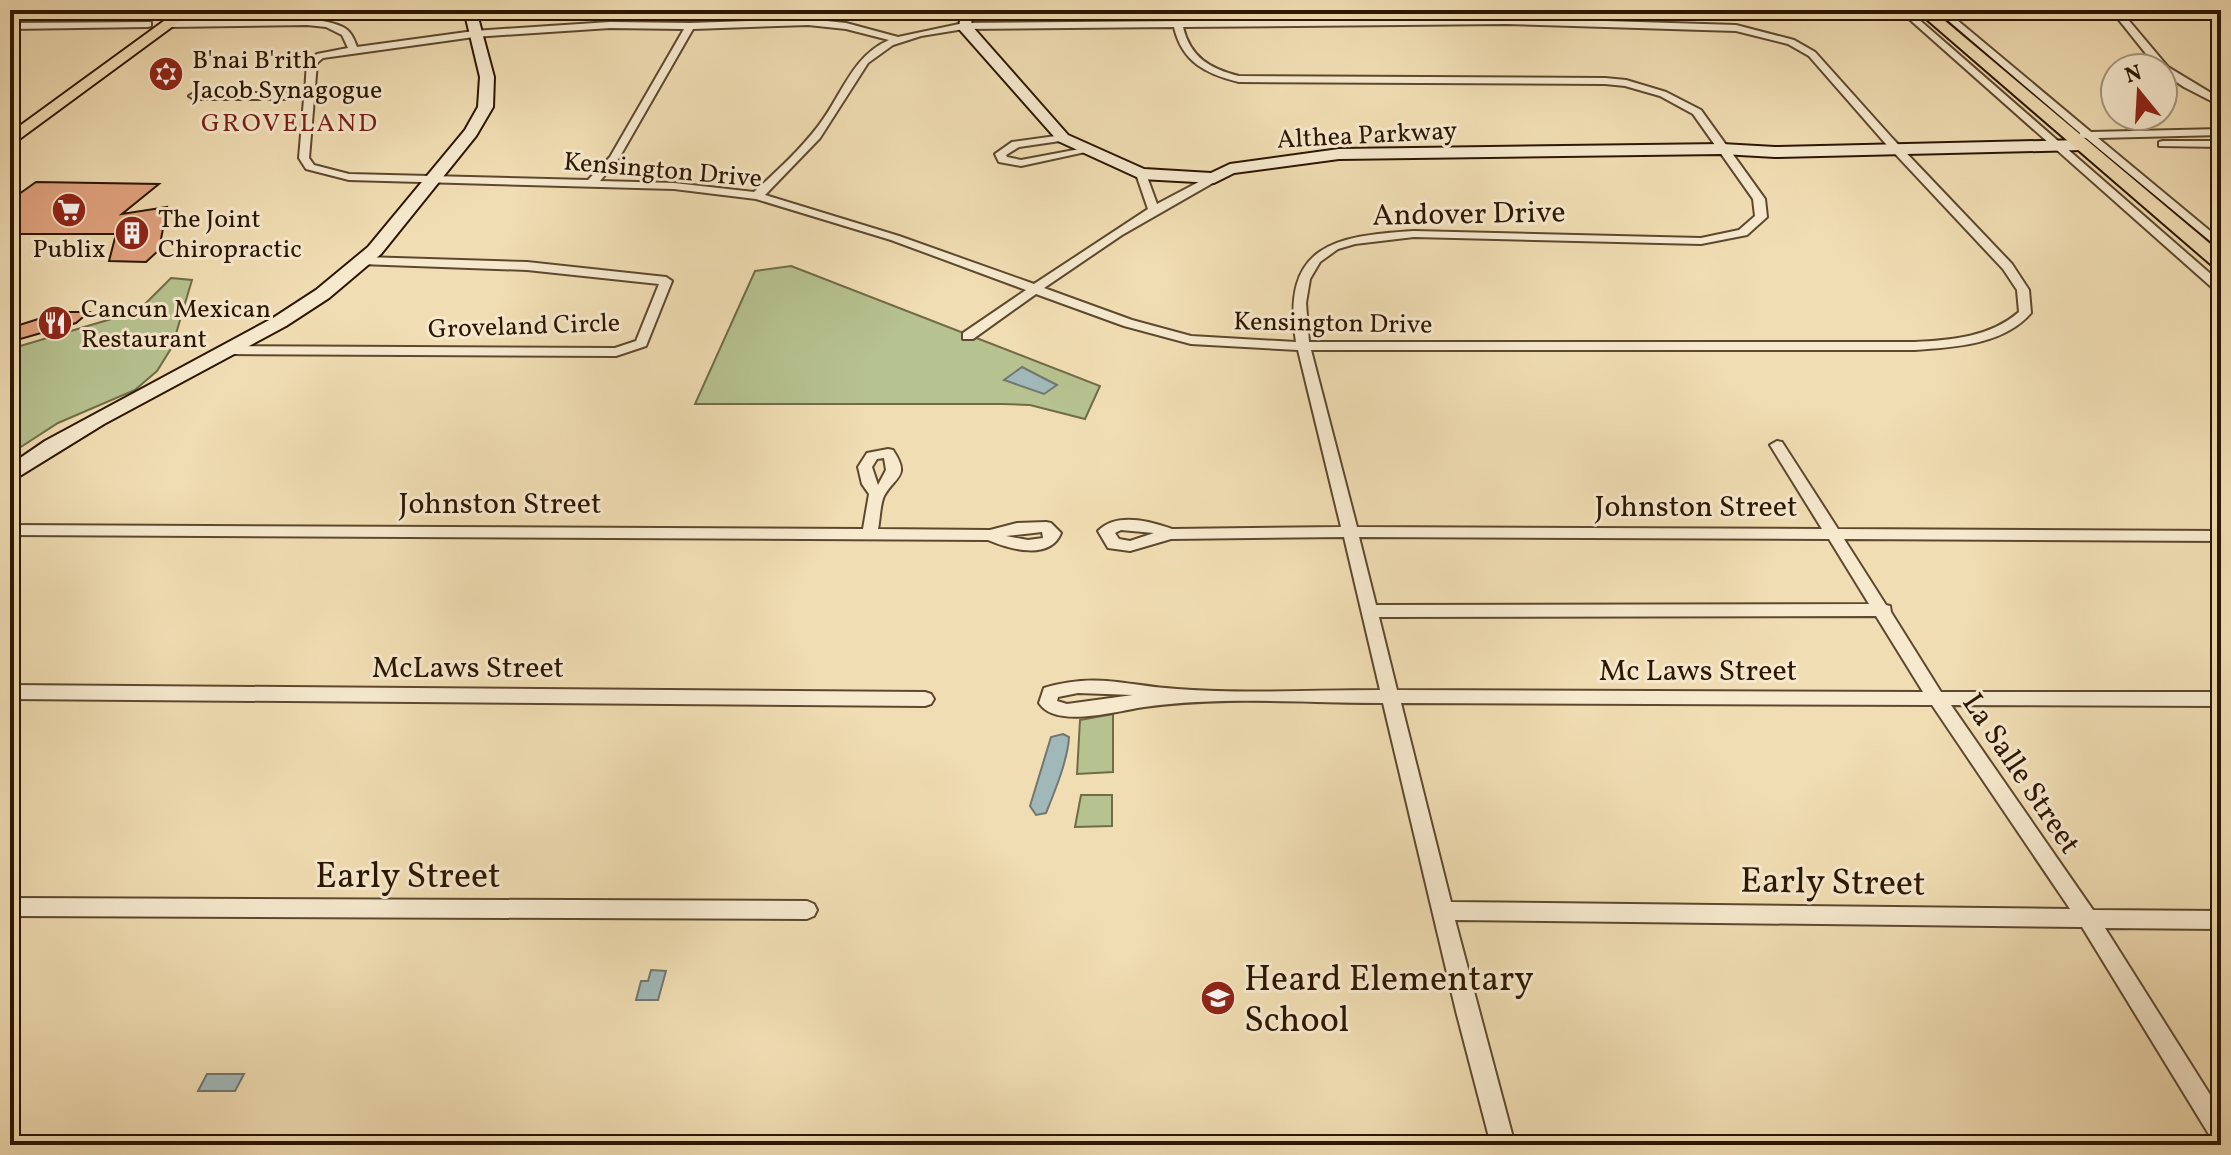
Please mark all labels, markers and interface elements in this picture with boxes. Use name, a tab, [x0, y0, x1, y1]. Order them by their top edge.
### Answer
place label: B'nai B'rith Jacob Synagogue	[192, 43, 382, 109]
north arrow	[2099, 52, 2179, 132]
synagogue icon: B'nai B'rith Jacob Synagogue	[147, 55, 185, 93]
text: N	[2121, 58, 2146, 93]
district label: GROVELAND	[201, 106, 379, 142]
street label: Althea Parkway	[1276, 113, 1458, 159]
street label: Kensington Drive	[562, 144, 764, 198]
supermarket icon: Publix	[50, 191, 88, 229]
street label: Andover Drive	[1372, 192, 1566, 238]
place label: The Joint Chiropractic	[158, 202, 302, 268]
building icon: The Joint Chiropractic	[113, 214, 151, 252]
place label: Publix	[33, 232, 105, 268]
place label: Cancun Mexican Restaurant	[81, 292, 271, 358]
restaurant icon: Cancun Mexican Restaurant	[36, 304, 74, 342]
street label: Kensington Drive	[1233, 304, 1433, 344]
street label: Groveland Circle	[427, 306, 621, 348]
street label: Johnston Street	[399, 484, 601, 526]
street label: Johnston Street	[1595, 487, 1797, 529]
street label: McLaws Street	[372, 648, 564, 690]
street label: Mc Laws Street	[1599, 651, 1797, 693]
street label: La Salle Street	[1951, 685, 2090, 863]
street label: Early Street	[315, 853, 501, 903]
street label: Early Street	[1740, 857, 1926, 911]
place label: Heard Elementary School	[1244, 956, 1534, 1047]
school or university icon: Heard Elementary School	[1199, 979, 1237, 1017]

